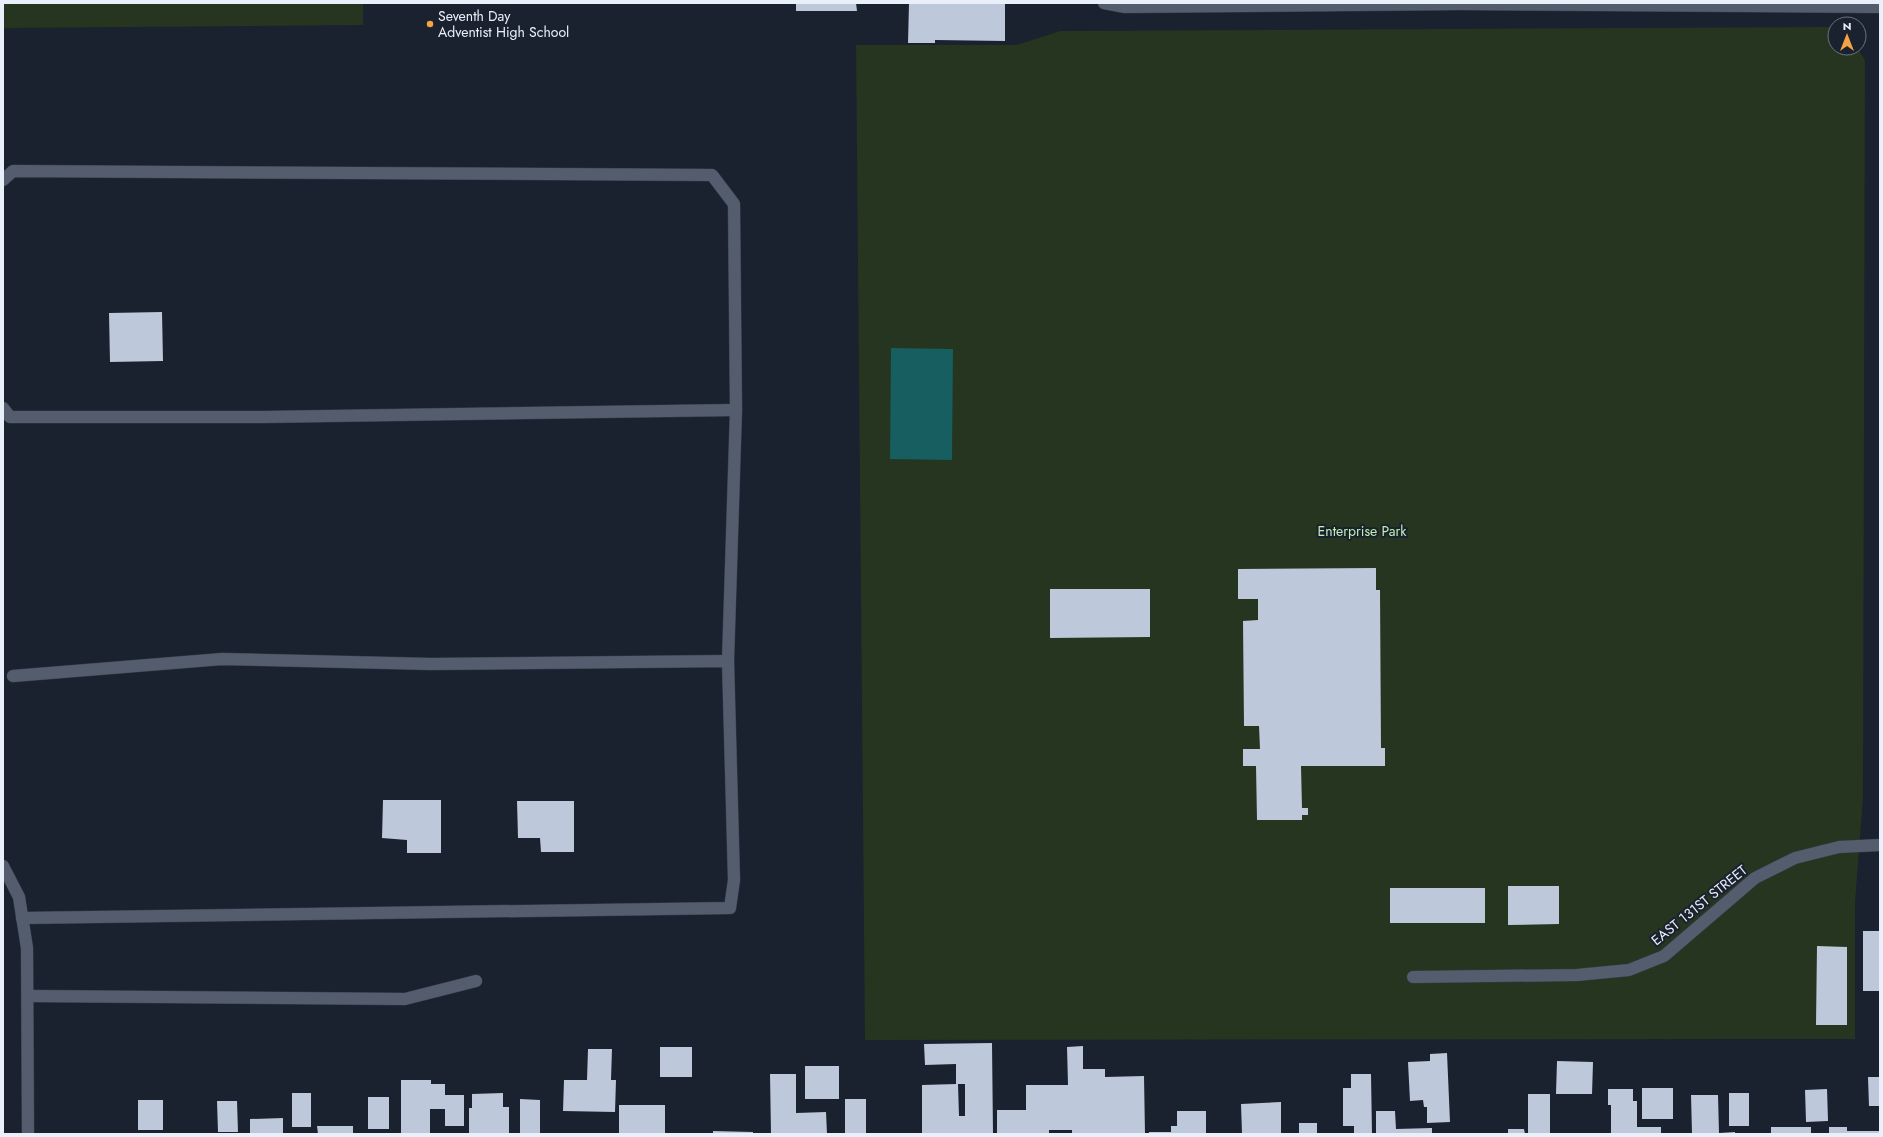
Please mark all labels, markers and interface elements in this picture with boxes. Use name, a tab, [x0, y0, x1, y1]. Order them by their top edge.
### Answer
place label: Seventh Day Adventist High School	[438, 6, 569, 42]
north arrow	[1827, 16, 1867, 56]
text: N	[1843, 18, 1851, 34]
marker: Seventh Day Adventist High School	[425, 19, 435, 29]
park label: Enterprise Park	[1318, 521, 1407, 541]
street label: EAST 131ST STREET	[1647, 860, 1751, 950]

